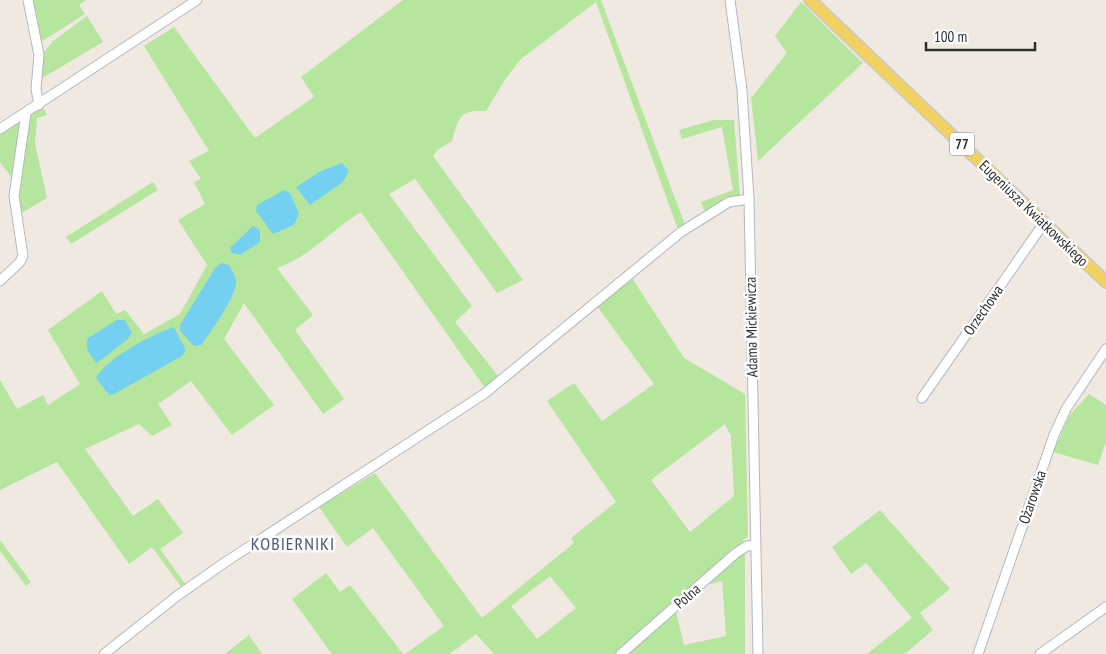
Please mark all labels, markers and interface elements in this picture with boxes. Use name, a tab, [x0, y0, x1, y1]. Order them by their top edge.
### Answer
scale bar	[926, 20, 1035, 52]
text: 100 m	[934, 27, 967, 46]
road number: 77	[950, 132, 974, 156]
street label: Eugeniusza Kwiatkowskiego	[975, 156, 1093, 270]
street label: Adama Mickiewicza	[741, 277, 761, 377]
street label: Orzechowa	[959, 281, 1007, 339]
street label: Ożarowska	[1014, 468, 1050, 526]
district label: KOBIERNIKI	[251, 532, 335, 555]
street label: Polna	[670, 579, 704, 613]

